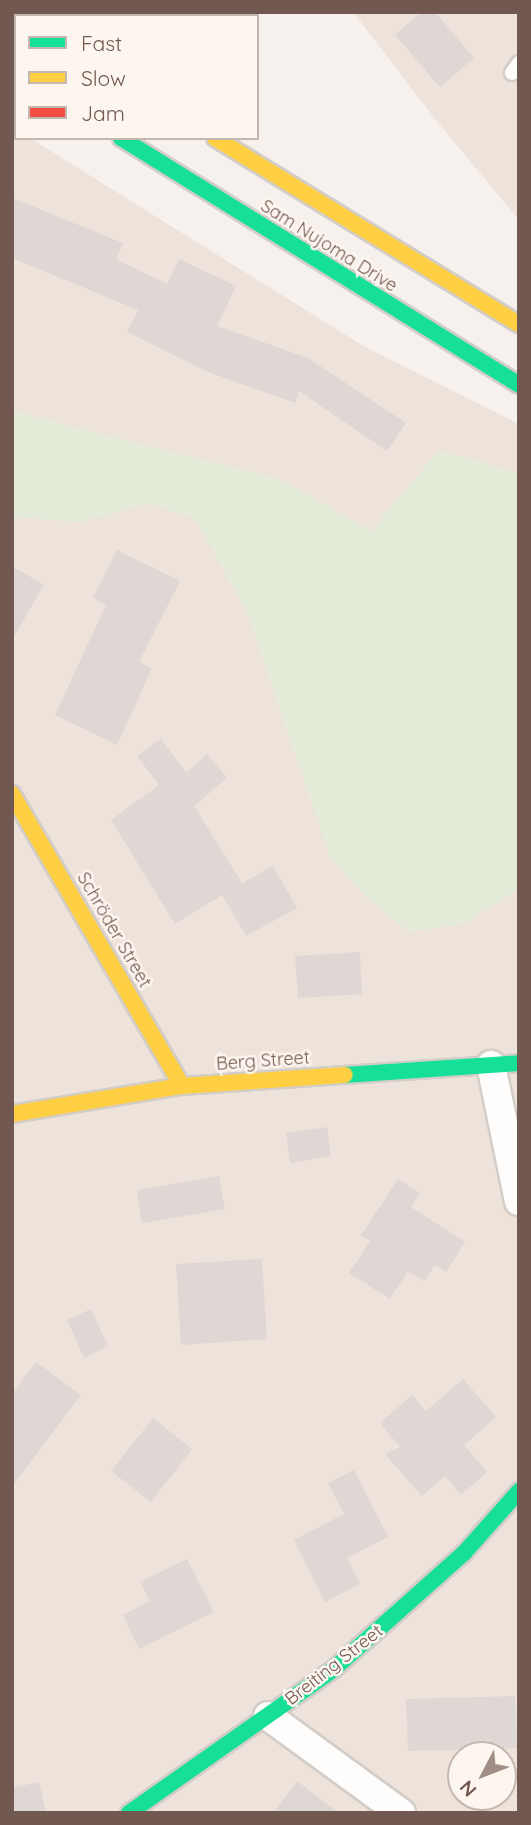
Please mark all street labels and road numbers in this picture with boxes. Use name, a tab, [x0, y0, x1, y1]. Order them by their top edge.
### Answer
street label: Sam Nujoma Drive	[257, 195, 401, 297]
street label: Schröder Street	[72, 868, 156, 992]
street label: Berg Street	[215, 1047, 311, 1075]
street label: Breiting Street	[281, 1620, 387, 1710]

